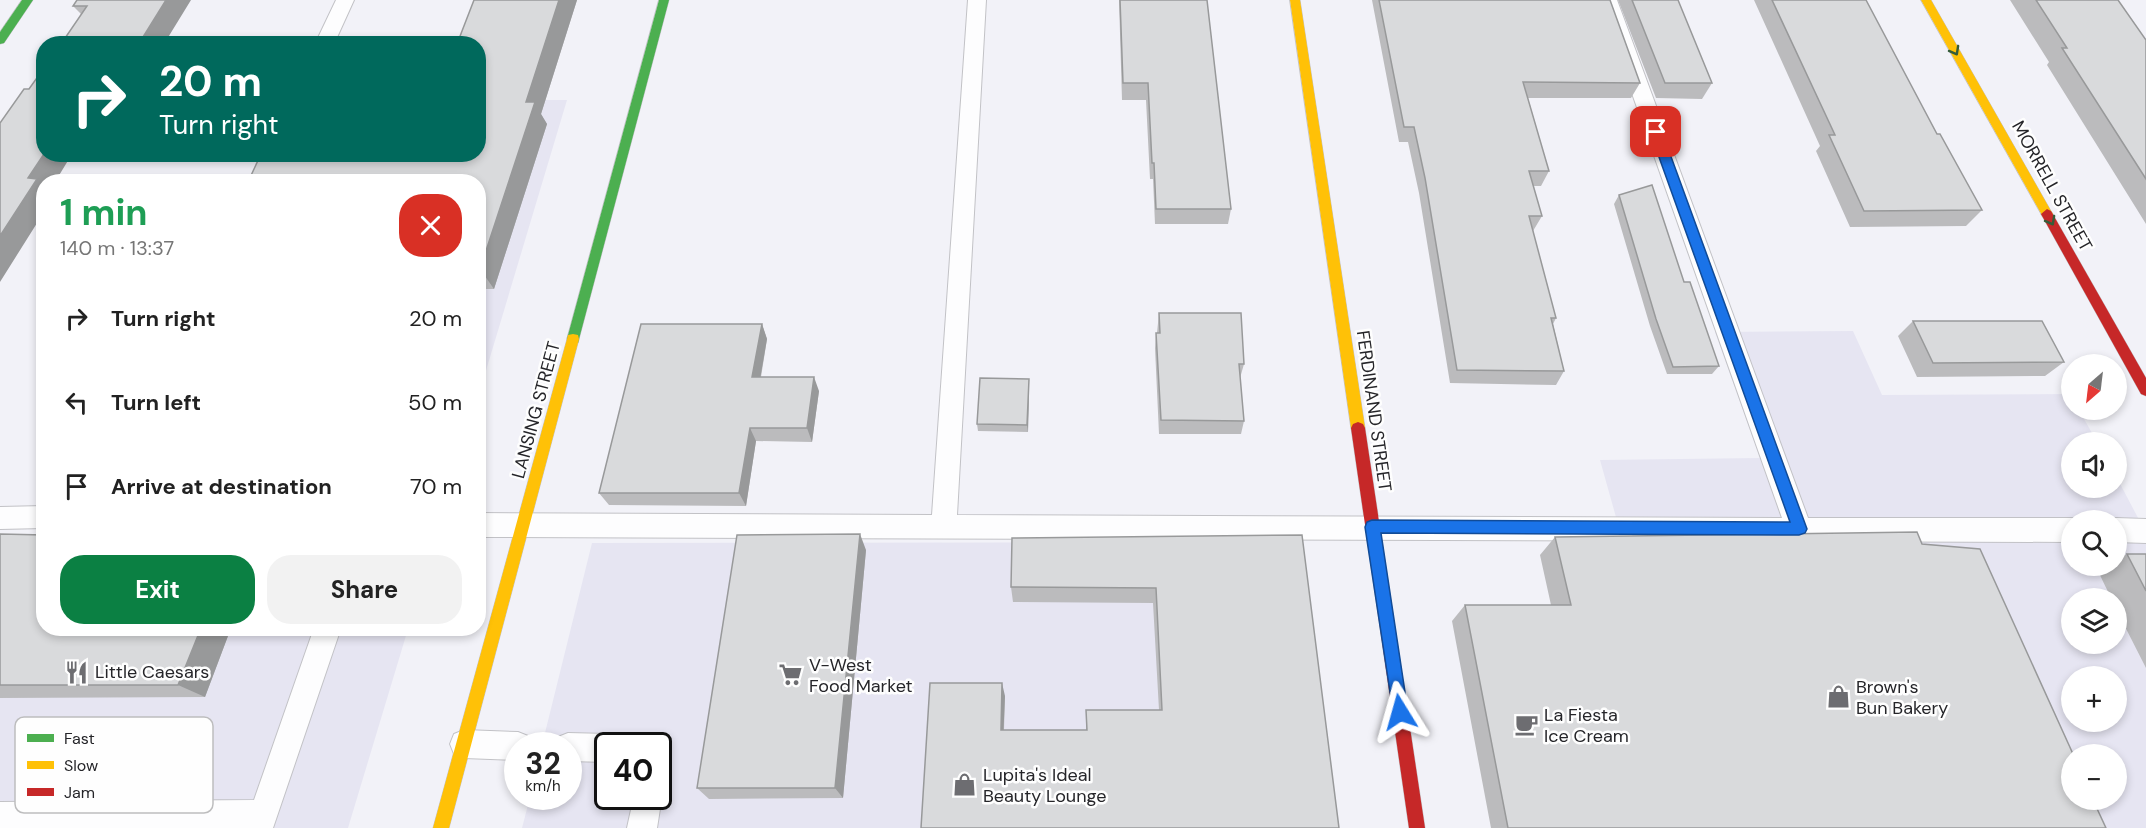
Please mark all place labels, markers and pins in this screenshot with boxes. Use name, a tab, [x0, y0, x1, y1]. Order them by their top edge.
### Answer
pin	[1630, 106, 1681, 157]
place label: V-West Food Market	[809, 653, 913, 698]
restaurant icon: Little Caesars	[64, 659, 90, 685]
place label: Little Caesars	[95, 660, 209, 684]
supermarket icon: V-West Food Market	[778, 662, 804, 688]
place label: Brown's Bun Bakery	[1856, 675, 1948, 720]
shop icon: Brown's Bun Bakery	[1825, 684, 1851, 710]
place label: La Fiesta Ice Cream	[1544, 703, 1629, 748]
cafe icon: La Fiesta Ice Cream	[1513, 712, 1539, 738]
place label: Lupita's Ideal Beauty Lounge	[983, 763, 1106, 808]
shop icon: Lupita's Ideal Beauty Lounge	[952, 772, 978, 798]

